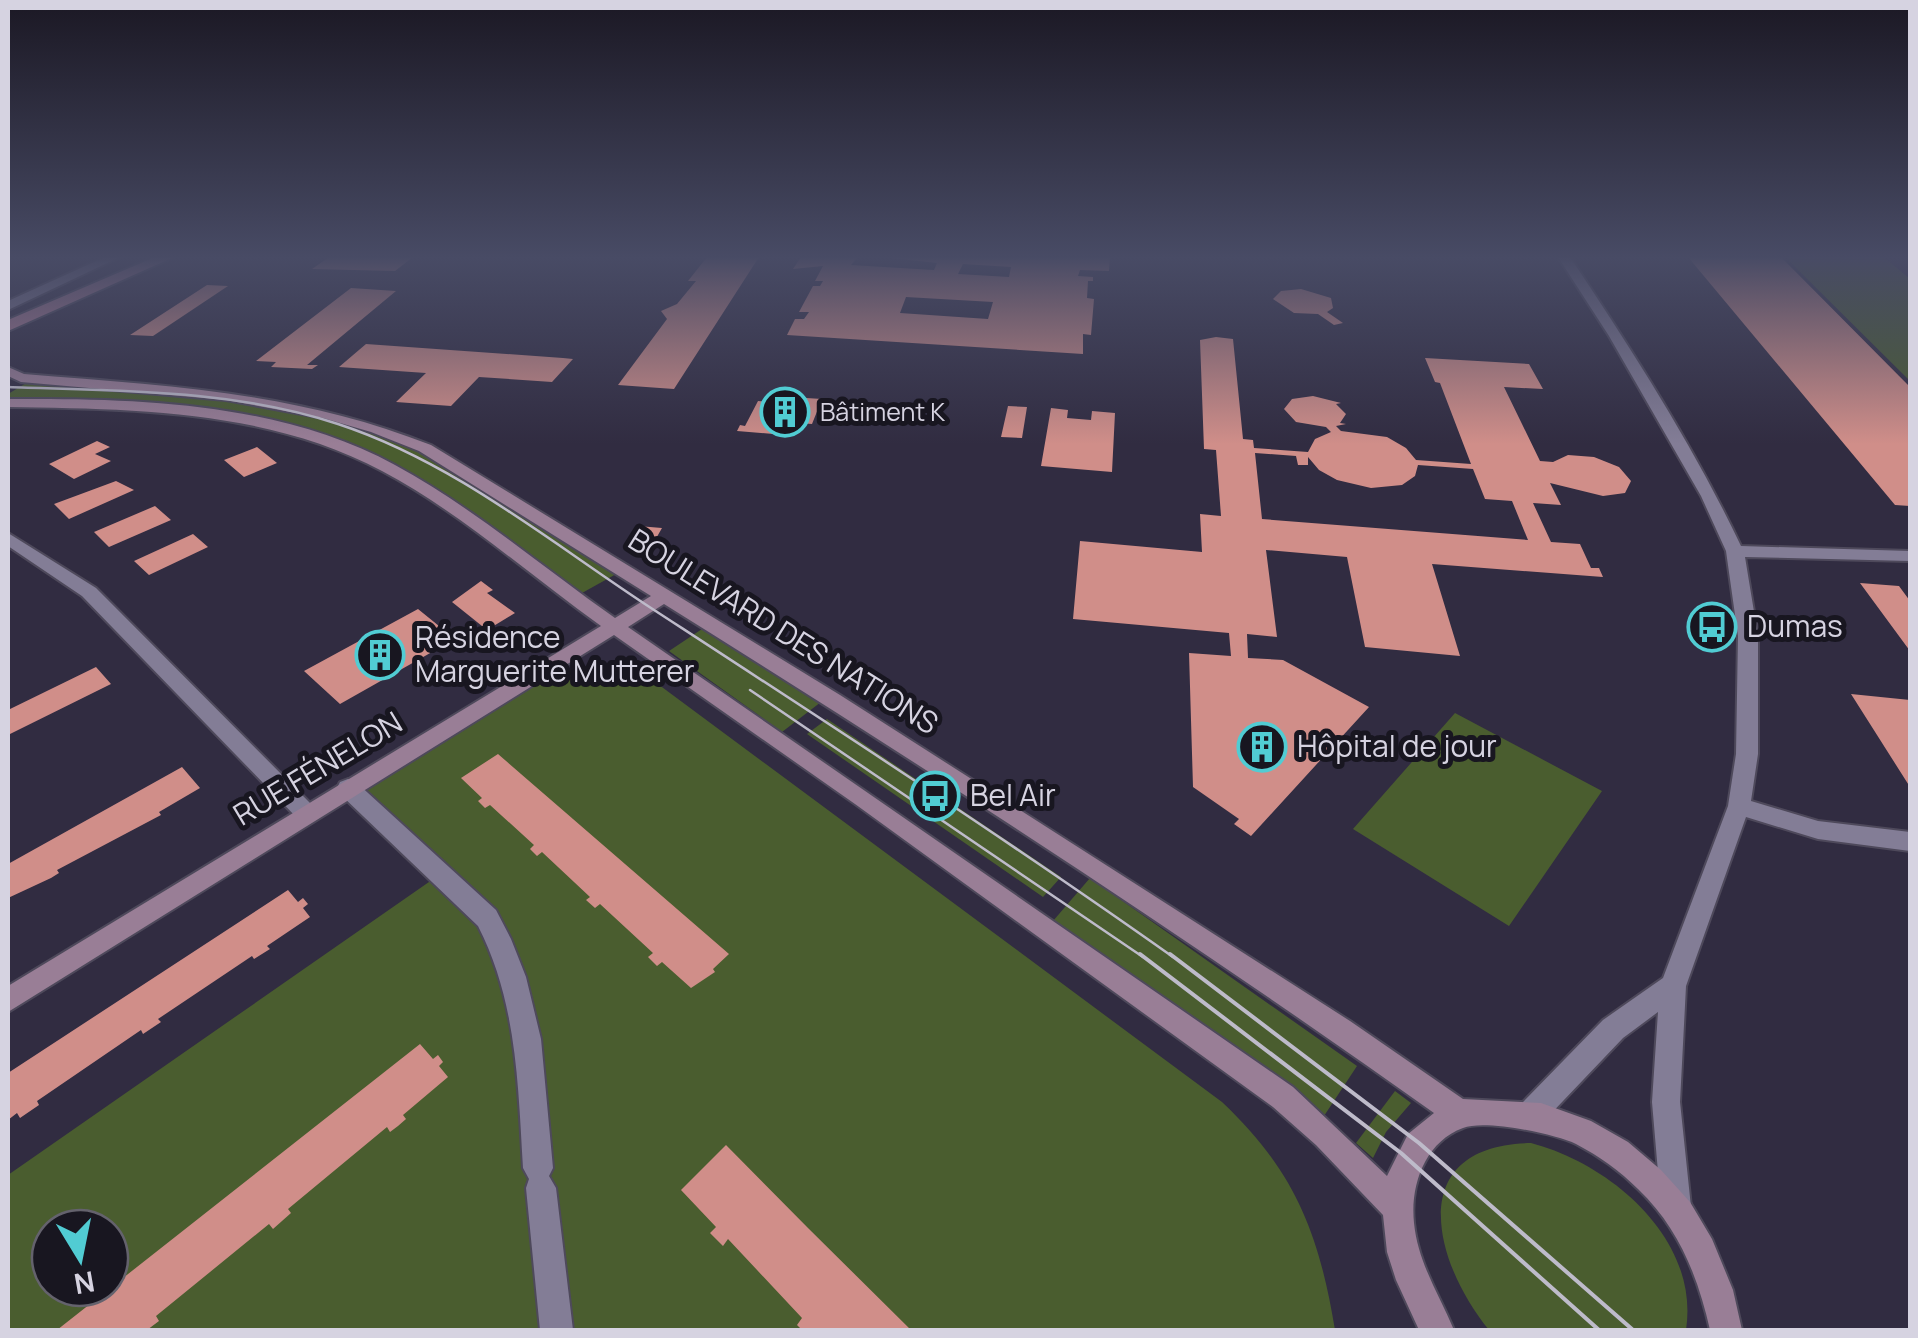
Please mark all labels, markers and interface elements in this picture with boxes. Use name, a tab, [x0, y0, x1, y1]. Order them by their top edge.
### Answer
building icon: Bâtiment K	[759, 386, 811, 438]
place label: Bâtiment K	[820, 394, 945, 429]
street label: BOULEVARD DES NATIONS	[621, 518, 946, 743]
bus stop icon: Dumas	[1686, 601, 1738, 653]
place label: Dumas	[1747, 605, 1843, 646]
place label: Résidence Marguerite Mutterer	[415, 616, 695, 691]
building icon: Résidence Marguerite Mutterer	[354, 629, 406, 681]
street label: RUE FÉNELON	[225, 701, 409, 834]
building icon: Hôpital de jour	[1236, 721, 1288, 773]
place label: Hôpital de jour	[1297, 725, 1497, 766]
bus stop icon: Bel Air	[909, 770, 961, 822]
place label: Bel Air	[970, 774, 1056, 815]
north arrow	[30, 1208, 130, 1308]
text: N	[71, 1263, 98, 1304]

